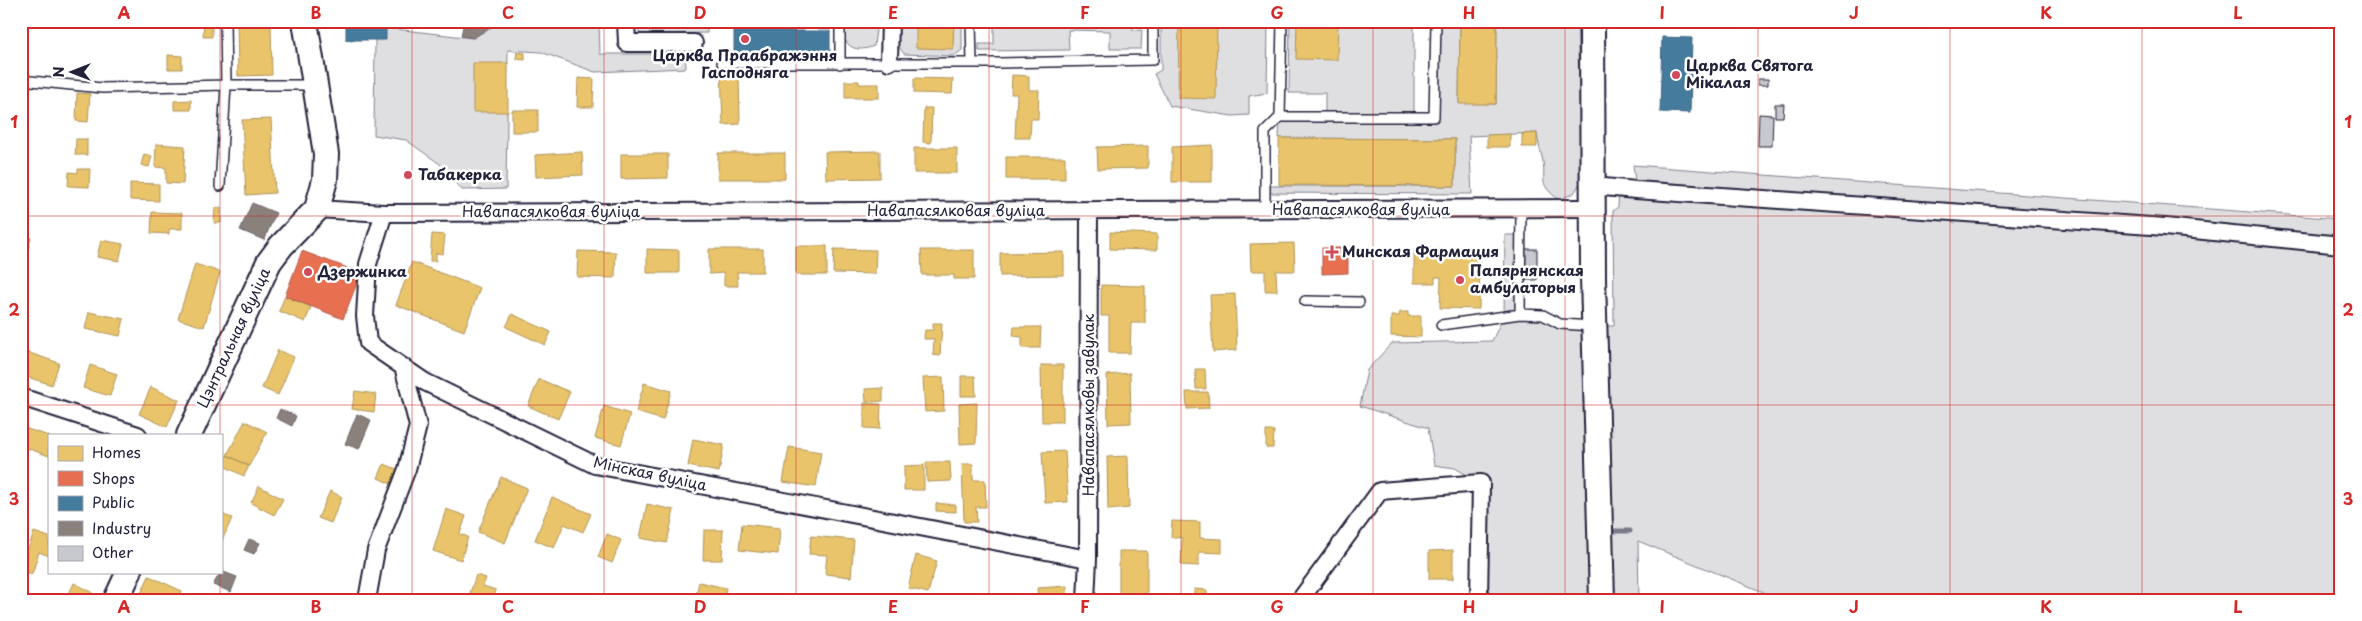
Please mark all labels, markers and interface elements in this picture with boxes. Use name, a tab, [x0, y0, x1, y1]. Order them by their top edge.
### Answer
text: A	[118, 0, 131, 24]
text: B	[311, 0, 322, 24]
text: C	[502, 0, 514, 24]
text: D	[694, 0, 706, 24]
text: E	[888, 0, 898, 24]
text: F	[1080, 0, 1090, 24]
text: G	[1270, 0, 1284, 24]
text: H	[1463, 0, 1475, 24]
text: I	[1659, 0, 1665, 24]
text: J	[1849, 0, 1859, 24]
text: K	[2040, 0, 2052, 24]
text: L	[2233, 0, 2243, 24]
marker: Царква Праабражэння Гасподняга	[739, 33, 751, 45]
place label: Царква Праабражэння Гасподняга	[653, 43, 837, 83]
north arrow	[48, 48, 98, 98]
place label: Царква Святога Мікалая	[1686, 53, 1813, 93]
text: N	[48, 66, 69, 78]
marker: Царква Святога Мікалая	[1670, 69, 1682, 81]
text: 1	[10, 109, 18, 133]
text: 1	[2344, 109, 2352, 133]
place label: Табакерка	[418, 162, 502, 185]
marker: Табакерка	[402, 169, 414, 181]
street label: Навапасялковая вуліца	[1272, 197, 1451, 220]
street label: Навапасялковая вуліца	[867, 198, 1046, 221]
street label: Навапасялковая вуліца	[462, 199, 641, 222]
place label: Минская Фармация	[1342, 239, 1499, 262]
marker: Минская Фармация	[1326, 246, 1338, 258]
place label: Папярнянская амбулаторыя	[1470, 258, 1584, 298]
place label: Дзержинка	[317, 259, 407, 282]
street label: Цэнтральная вуліца	[190, 263, 276, 411]
marker: Дзержинка	[302, 266, 314, 278]
marker: Папярнянская амбулаторыя	[1454, 274, 1466, 286]
text: 2	[8, 297, 20, 321]
text: 2	[2342, 297, 2354, 321]
street label: Навапасялковы завулак	[1076, 314, 1099, 496]
legend	[48, 434, 222, 574]
text: Homes	[92, 440, 141, 463]
street label: Мінская вуліца	[591, 449, 710, 496]
text: Shops	[92, 466, 135, 489]
text: 3	[9, 486, 19, 510]
text: 3	[2343, 486, 2353, 510]
text: Public	[92, 490, 135, 513]
text: Industry	[92, 516, 151, 539]
text: Other	[92, 540, 133, 563]
text: A	[118, 594, 131, 618]
text: B	[311, 594, 322, 618]
text: C	[502, 594, 514, 618]
text: D	[694, 594, 706, 618]
text: E	[888, 594, 898, 618]
text: F	[1080, 594, 1090, 618]
text: G	[1270, 594, 1284, 618]
text: H	[1463, 594, 1475, 618]
text: I	[1659, 594, 1665, 618]
text: J	[1849, 594, 1859, 618]
text: K	[2040, 594, 2052, 618]
text: L	[2233, 594, 2243, 618]

